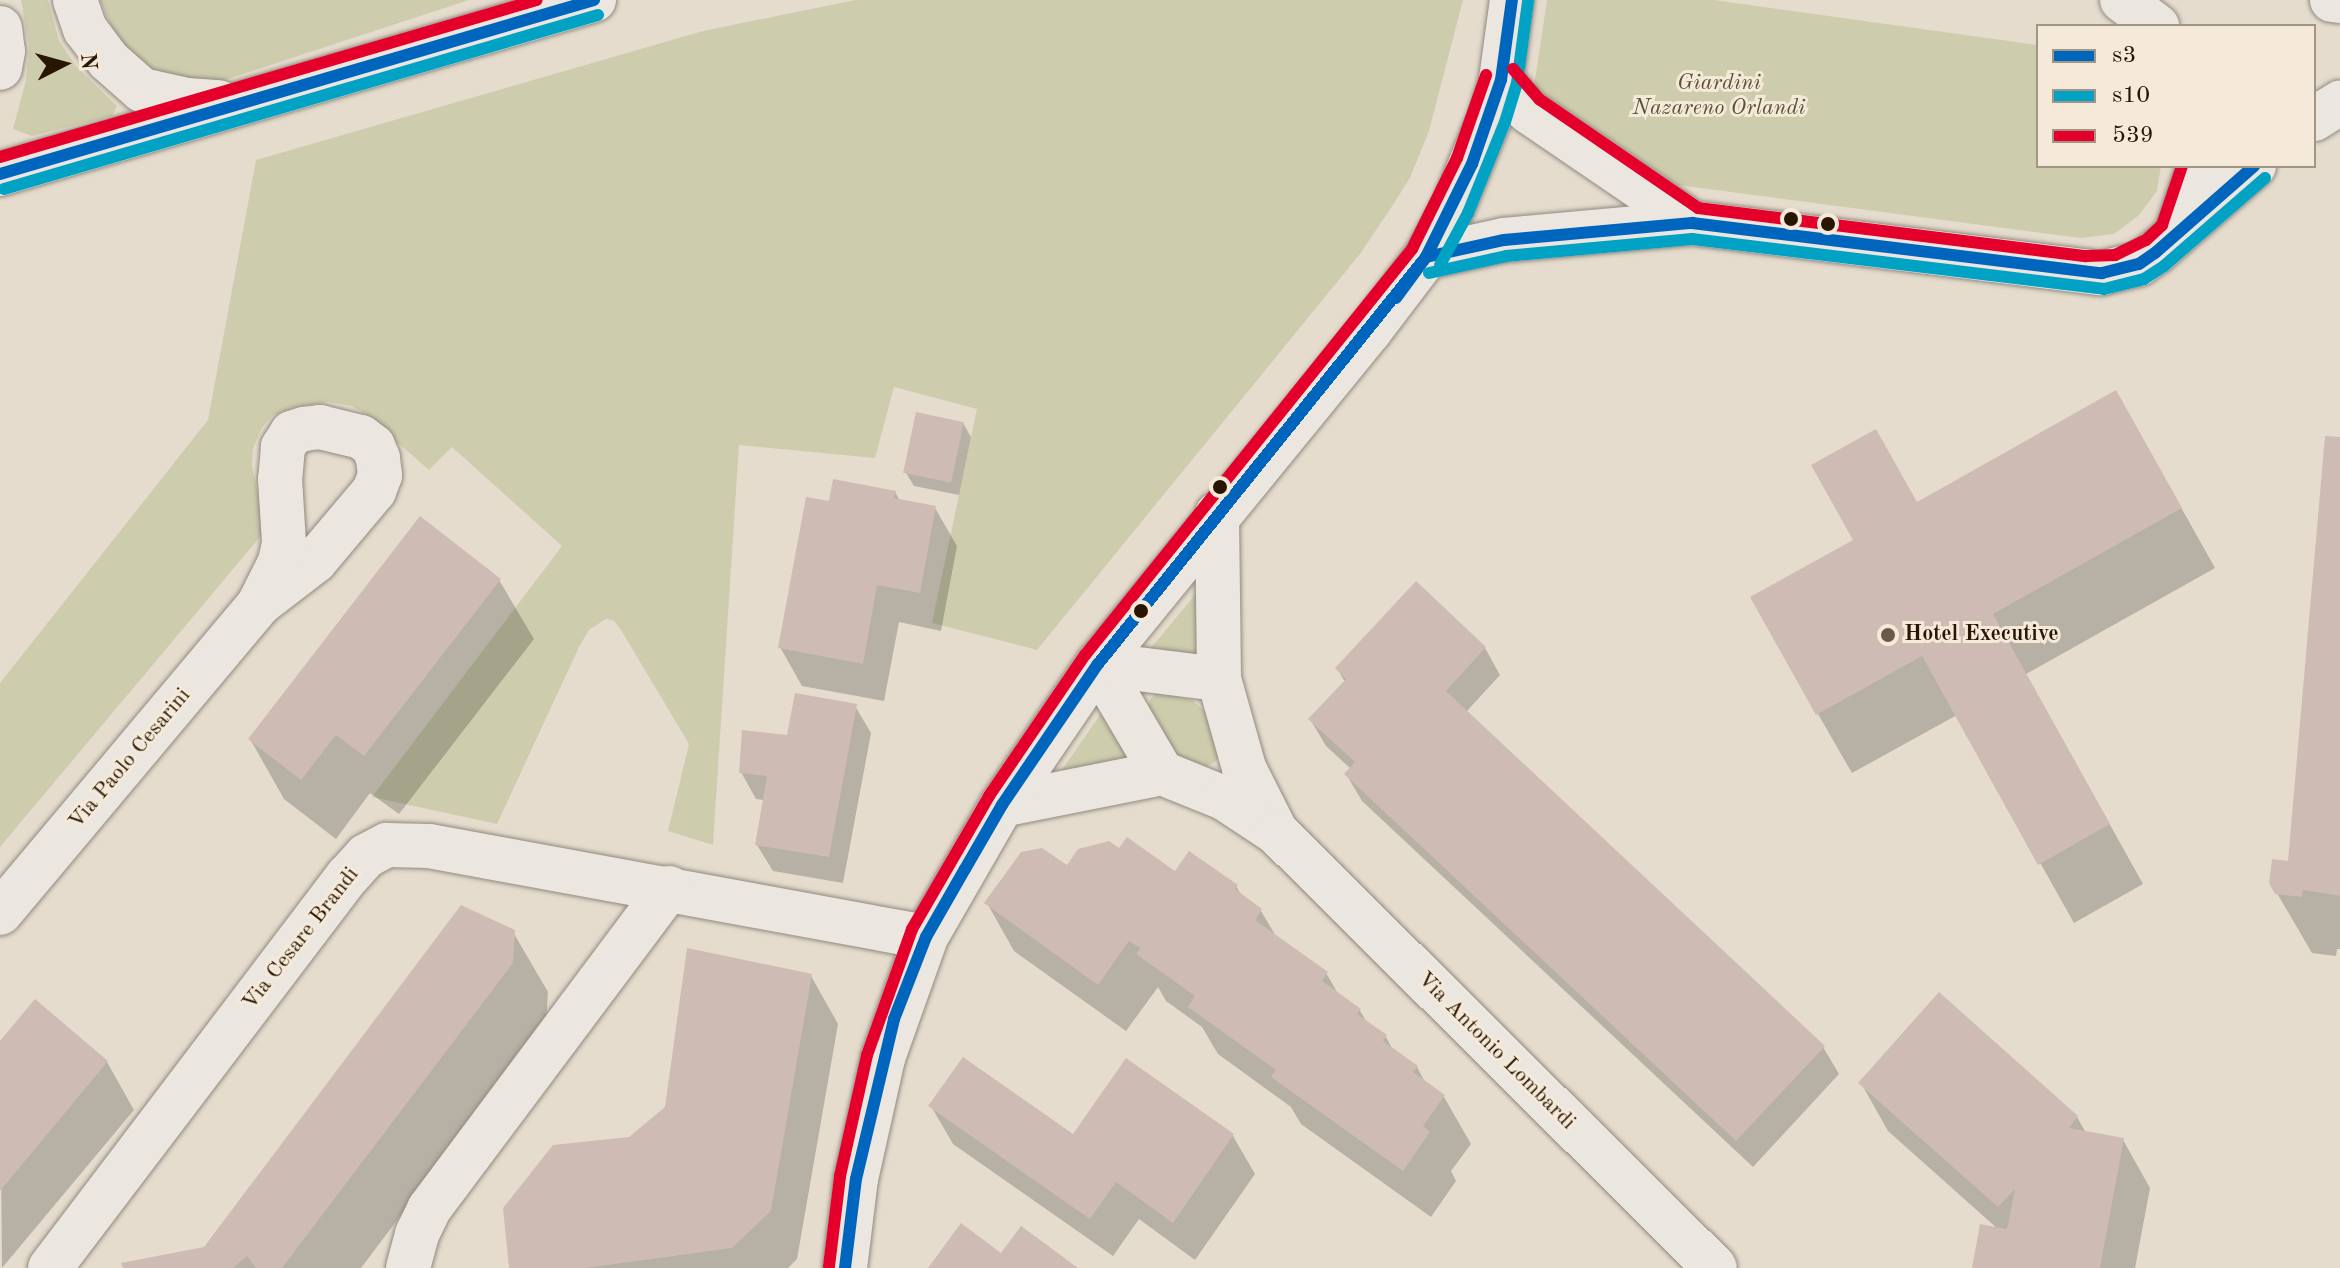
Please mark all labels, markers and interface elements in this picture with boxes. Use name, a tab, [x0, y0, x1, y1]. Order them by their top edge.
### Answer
north arrow	[24, 24, 104, 104]
legend	[2036, 24, 2316, 168]
text: s3	[2112, 44, 2136, 68]
text: N	[76, 52, 100, 71]
park label: Giardini Nazareno Orlandi	[1633, 70, 1805, 122]
text: s10	[2112, 84, 2150, 108]
text: 539	[2112, 124, 2154, 148]
unlabelled marker	[1783, 211, 1799, 227]
unlabelled marker	[1820, 216, 1836, 232]
unlabelled marker	[1212, 479, 1228, 495]
unlabelled marker	[1133, 603, 1149, 619]
place label: Hotel Executive	[1904, 622, 2059, 648]
marker: Hotel Executive	[1879, 626, 1897, 644]
street label: Via Paolo Cesarini	[63, 683, 197, 835]
street label: Via Cesare Brandi	[237, 862, 365, 1016]
street label: Via Antonio Lombardi	[1411, 966, 1581, 1136]

